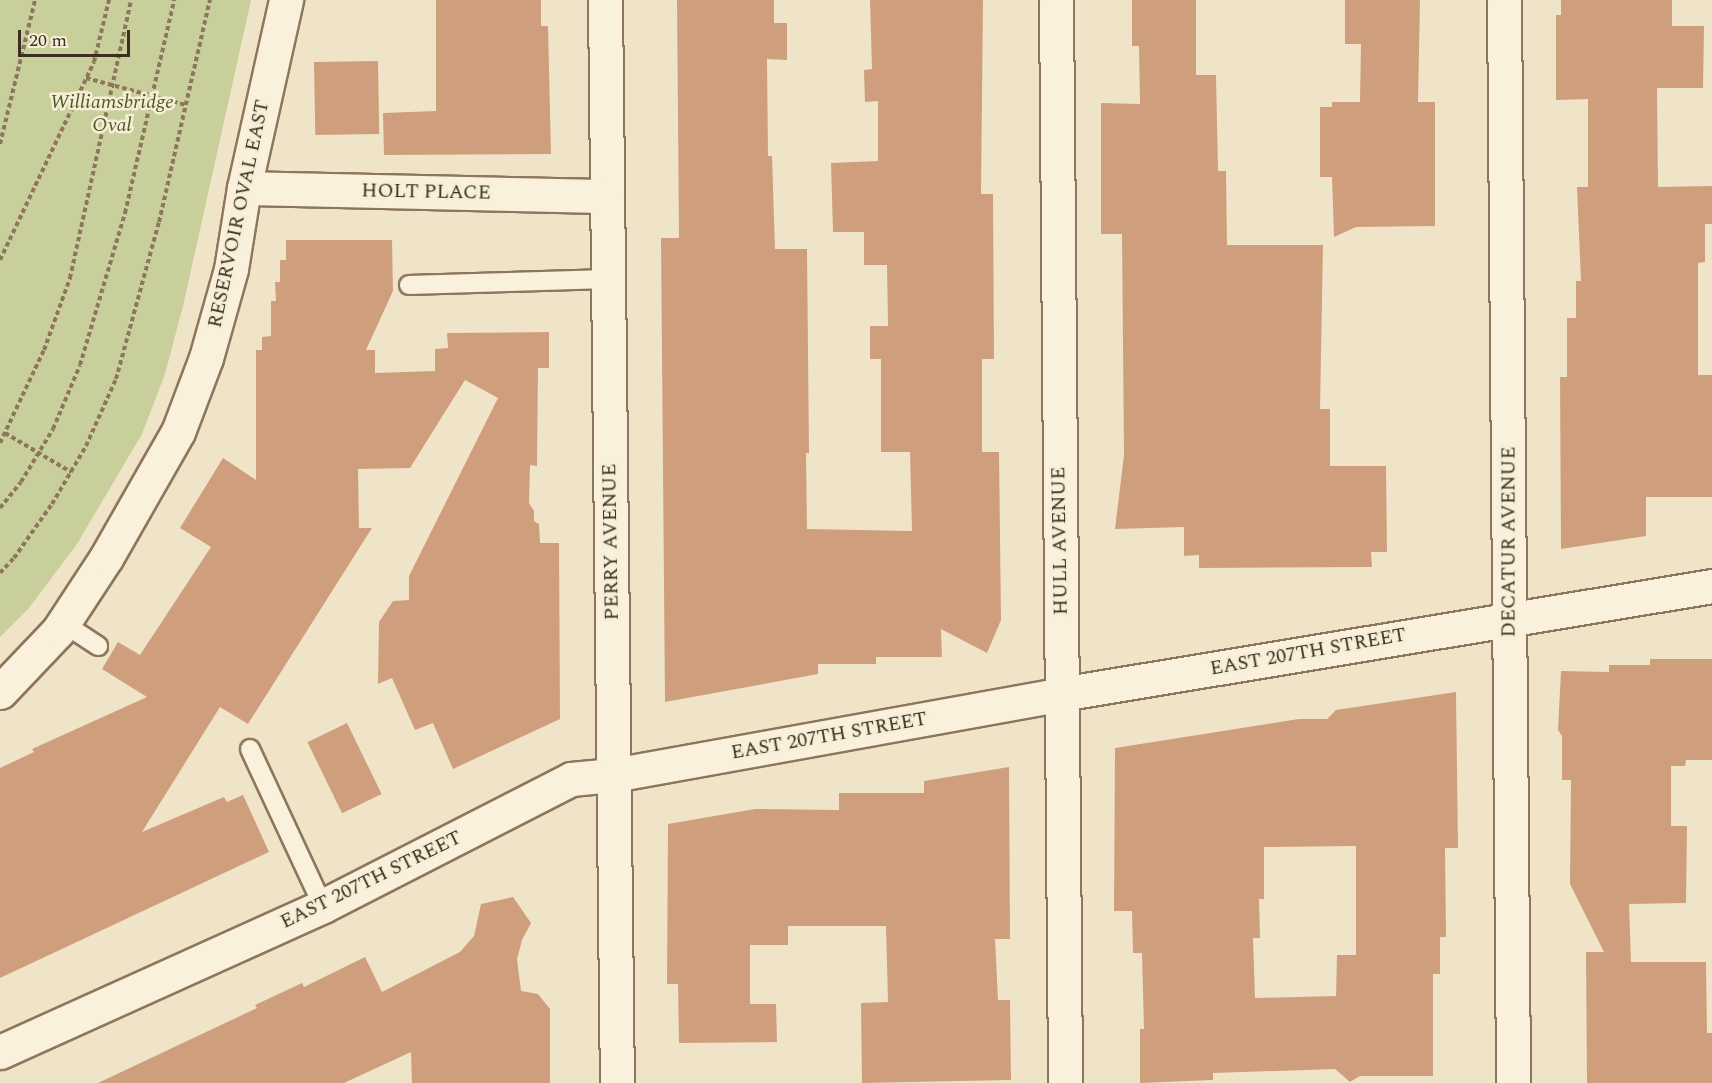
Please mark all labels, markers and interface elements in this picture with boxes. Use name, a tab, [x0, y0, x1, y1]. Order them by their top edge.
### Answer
scale bar	[21, 18, 134, 56]
text: 20 m	[29, 27, 67, 54]
park label: Williamsbridge Oval	[50, 90, 174, 137]
street label: RESERVOIR OVAL EAST	[203, 98, 275, 330]
street label: HOLT PLACE	[361, 179, 491, 205]
street label: DECATUR AVENUE	[1497, 447, 1521, 637]
street label: PERRY AVENUE	[598, 463, 624, 621]
street label: HULL AVENUE	[1047, 467, 1073, 615]
street label: EAST 207TH STREET	[1208, 623, 1408, 681]
street label: EAST 207TH STREET	[729, 707, 929, 765]
street label: EAST 207TH STREET	[276, 826, 466, 934]

